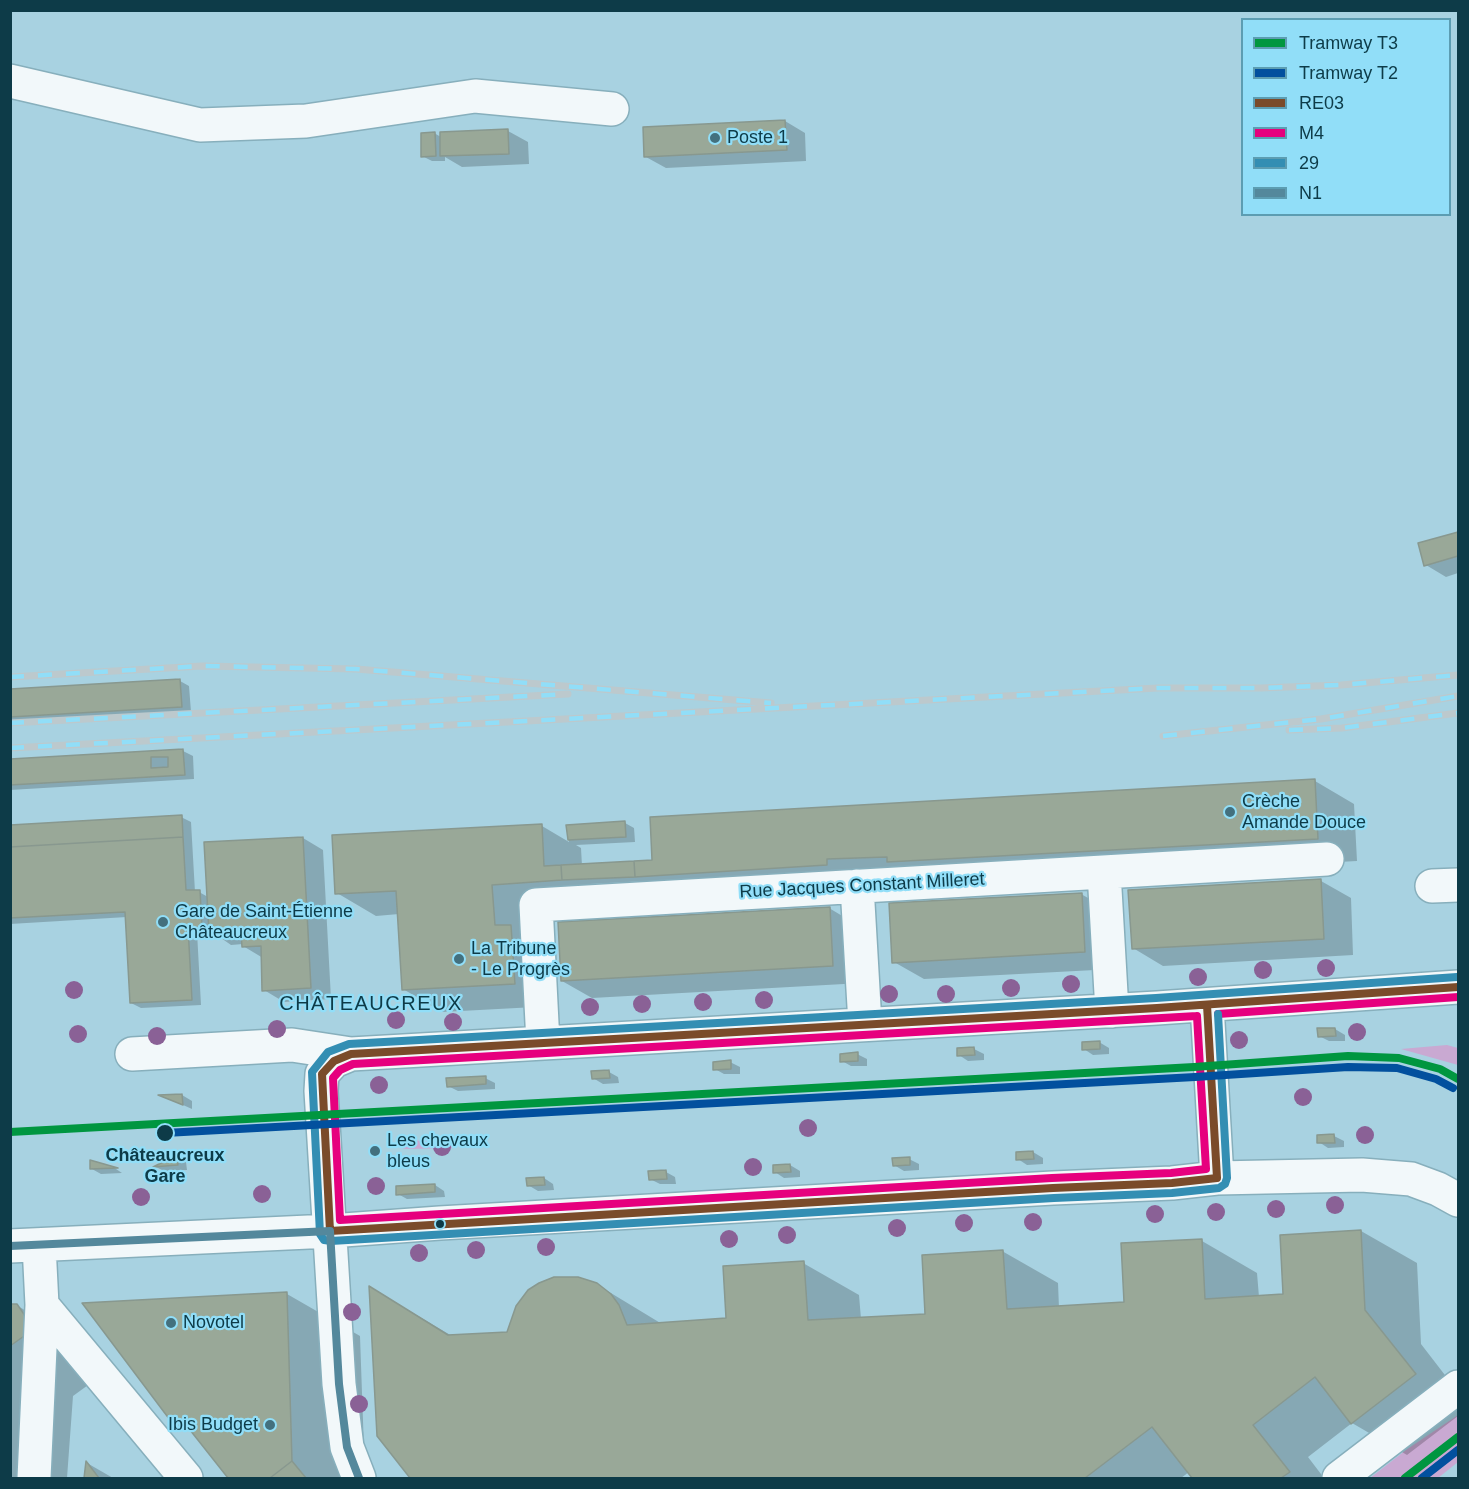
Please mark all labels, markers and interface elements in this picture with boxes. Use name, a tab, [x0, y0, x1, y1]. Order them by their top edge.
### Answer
legend	[1241, 18, 1451, 216]
text: Tramway T3	[1299, 33, 1398, 53]
text: Tramway T2	[1299, 63, 1398, 83]
text: RE03	[1299, 93, 1344, 113]
text: M4	[1299, 123, 1324, 143]
place label: Poste 1	[727, 127, 788, 149]
marker: Poste 1	[708, 131, 722, 145]
text: 29	[1299, 153, 1319, 173]
text: N1	[1299, 183, 1322, 203]
place label: Crèche Amande Douce	[1242, 791, 1366, 834]
marker: Crèche Amande Douce	[1223, 805, 1237, 819]
street label: Rue Jacques Constant Milleret	[739, 869, 985, 903]
place label: Gare de Saint-Étienne Châteaucreux	[175, 901, 353, 944]
marker: Gare de Saint-Étienne Châteaucreux	[156, 915, 170, 929]
place label: La Tribune - Le Progrès	[471, 938, 570, 980]
marker: La Tribune - Le Progrès	[452, 952, 466, 966]
district label: CHÂTEAUCREUX	[279, 992, 463, 1016]
marker: Châteaucreux Gare	[155, 1123, 175, 1143]
place label: Les chevaux bleus	[387, 1130, 488, 1172]
marker: Les chevaux bleus	[368, 1144, 382, 1158]
place label: Châteaucreux Gare	[105, 1145, 225, 1188]
unlabelled marker	[434, 1218, 446, 1230]
place label: Novotel	[183, 1312, 244, 1334]
marker: Novotel	[164, 1316, 178, 1330]
place label: Ibis Budget	[168, 1414, 258, 1436]
marker: Ibis Budget	[263, 1418, 277, 1432]

